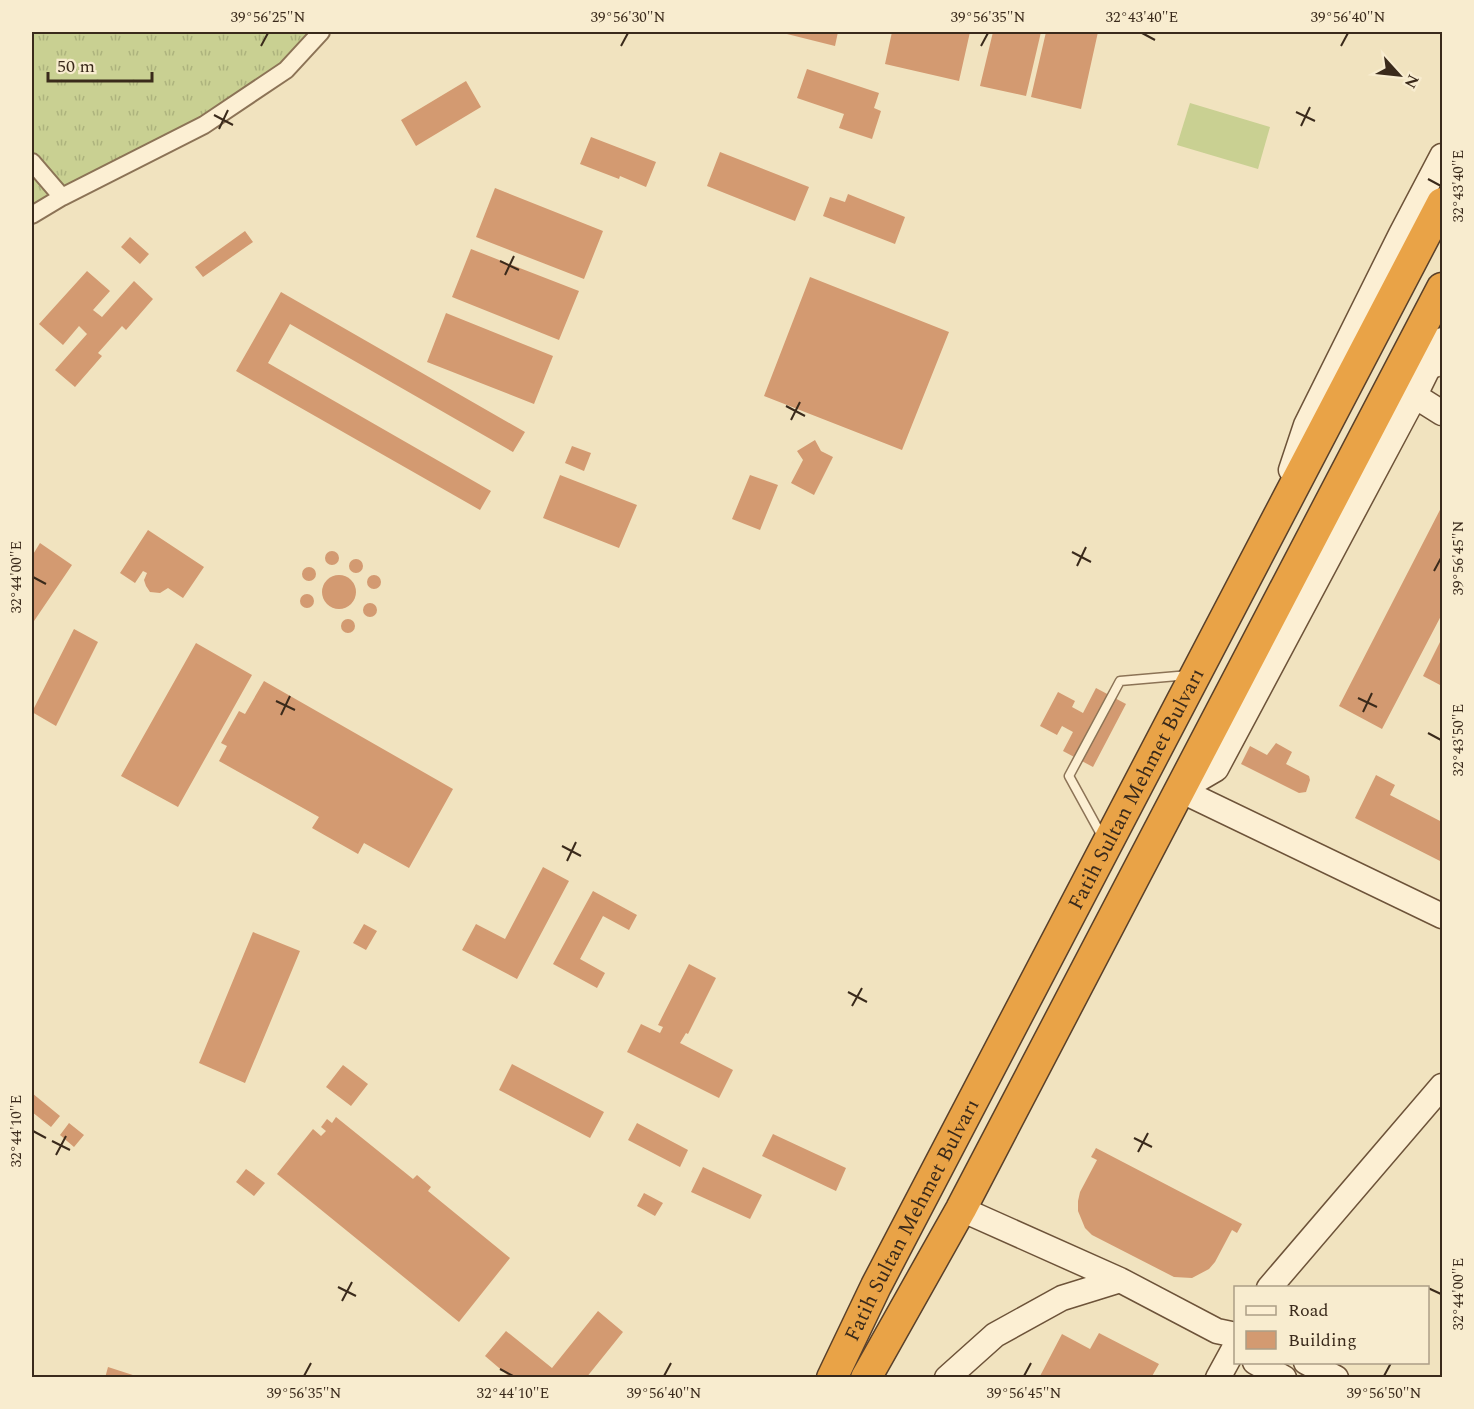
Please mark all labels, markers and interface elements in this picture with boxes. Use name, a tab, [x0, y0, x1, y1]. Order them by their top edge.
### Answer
text: 39°56'25"N	[231, 6, 306, 29]
text: 39°56'30"N	[591, 6, 666, 29]
text: 39°56'35"N	[951, 6, 1026, 29]
text: 32°43'40"E	[1106, 6, 1178, 29]
text: 39°56'40"N	[1311, 6, 1386, 29]
scale bar	[48, 45, 152, 83]
north arrow	[1369, 45, 1429, 105]
text: 50 m	[57, 53, 95, 80]
text: N	[1398, 70, 1425, 93]
text: 32°43'40"E	[1447, 150, 1470, 222]
text: 39°56'45"N	[1447, 520, 1470, 596]
text: 32°44'00"E	[5, 541, 28, 613]
street label: Fatih Sultan Mehmet Bulvarı	[1060, 663, 1213, 916]
text: 32°43'50"E	[1447, 704, 1470, 776]
street label: Fatih Sultan Mehmet Bulvarı	[837, 1093, 988, 1347]
text: 32°44'10"E	[5, 1095, 28, 1167]
text: 32°44'00"E	[1447, 1258, 1470, 1330]
legend	[1234, 1286, 1429, 1364]
text: Road	[1288, 1297, 1329, 1324]
text: Building	[1288, 1327, 1357, 1354]
text: 39°56'35"N	[267, 1382, 342, 1405]
text: 32°44'10"E	[477, 1382, 549, 1405]
text: 39°56'40"N	[627, 1382, 702, 1405]
text: 39°56'45"N	[987, 1382, 1062, 1405]
text: 39°56'50"N	[1347, 1382, 1422, 1405]

